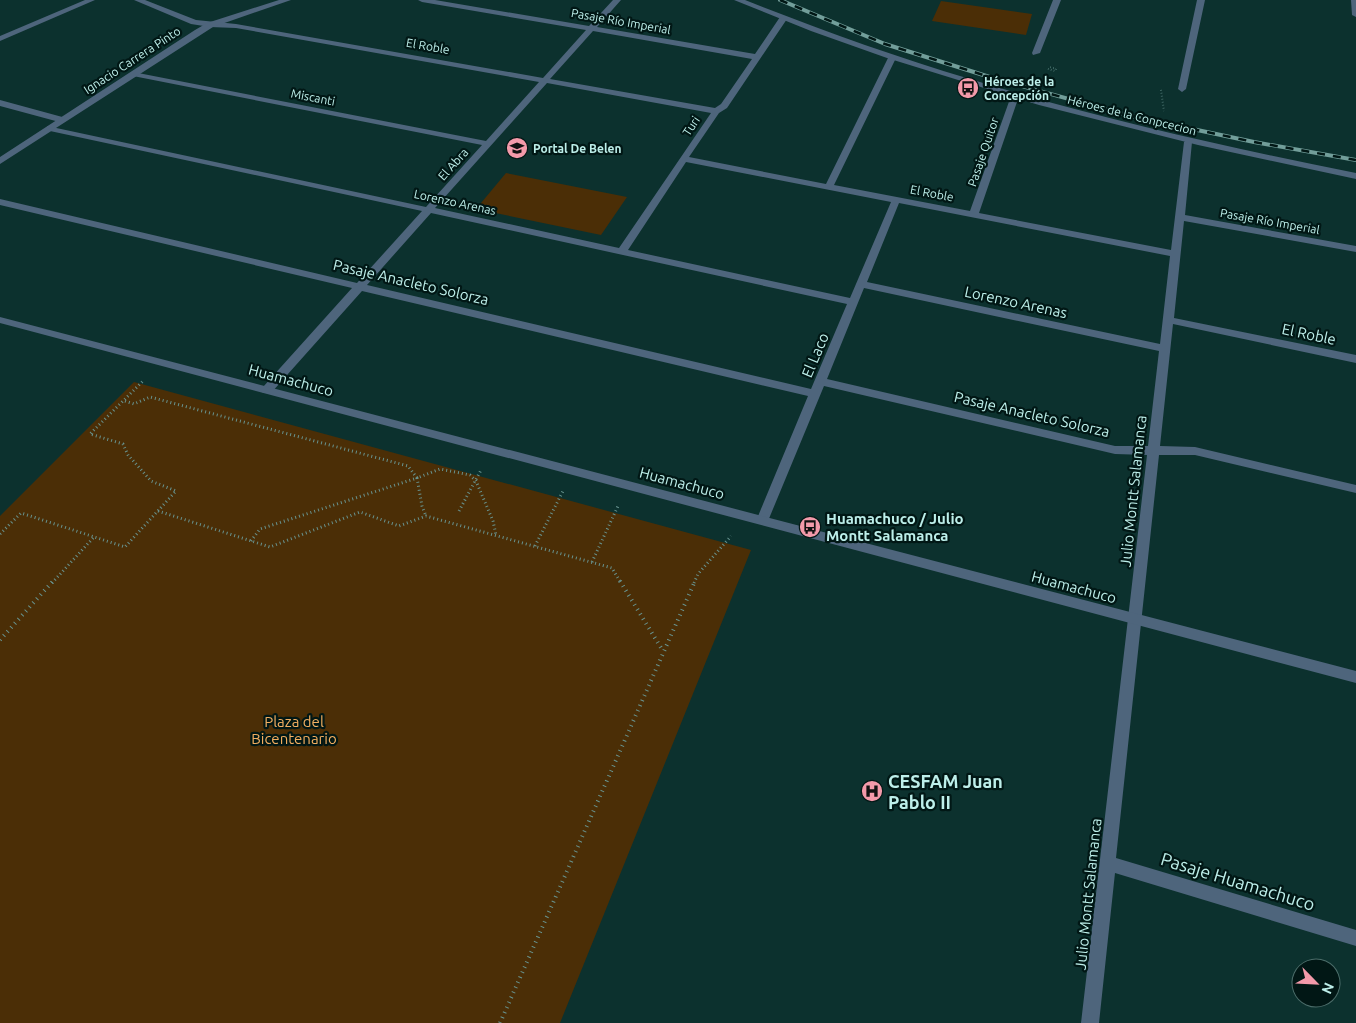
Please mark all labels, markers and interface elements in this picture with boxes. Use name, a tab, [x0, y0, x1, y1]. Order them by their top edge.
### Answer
street label: Pasaje Río Imperial	[570, 6, 672, 36]
street label: Ignacio Carrera Pinto	[81, 24, 183, 96]
street label: El Roble	[405, 36, 451, 56]
place label: Héroes de la Concepción	[984, 75, 1054, 102]
bus stop icon: Héroes de la Concepción	[956, 76, 980, 100]
street label: Miscanti	[290, 86, 336, 108]
street label: Héroes de la Conpcecion	[1066, 93, 1198, 137]
street label: Turi	[680, 114, 702, 138]
street label: Pasaje Quitor	[965, 115, 1001, 188]
school or university icon: Portal De Belen	[505, 136, 529, 160]
place label: Portal De Belen	[533, 142, 622, 155]
street label: El Abra	[435, 145, 471, 183]
street label: El Roble	[909, 182, 955, 204]
street label: Lorenzo Arenas	[413, 187, 497, 217]
street label: Pasaje Río Imperial	[1219, 206, 1321, 236]
street label: Pasaje Anacleto Solorza	[332, 256, 490, 308]
street label: Lorenzo Arenas	[963, 283, 1069, 321]
street label: El Roble	[1280, 320, 1338, 348]
street label: El Laco	[798, 330, 832, 380]
street label: Huamachuco	[247, 361, 335, 399]
street label: Pasaje Anacleto Solorza	[953, 388, 1111, 440]
street label: Julio Montt Salamanca	[1117, 414, 1149, 568]
street label: Huamachuco	[638, 464, 726, 502]
place label: Huamachuco / Julio Montt Salamanca	[826, 510, 964, 544]
bus stop icon: Huamachuco / Julio Montt Salamanca	[798, 515, 822, 539]
street label: Huamachuco	[1030, 568, 1118, 606]
park label: Plaza del Bicentenario	[251, 713, 337, 747]
place label: CESFAM Juan Pablo II	[888, 771, 1003, 812]
hospital icon: CESFAM Juan Pablo II	[860, 779, 884, 803]
street label: Julio Montt Salamanca	[1072, 817, 1104, 971]
street label: Pasaje Huamachuco	[1159, 848, 1317, 914]
north arrow	[1291, 958, 1341, 1008]
text: N	[1318, 980, 1337, 996]

